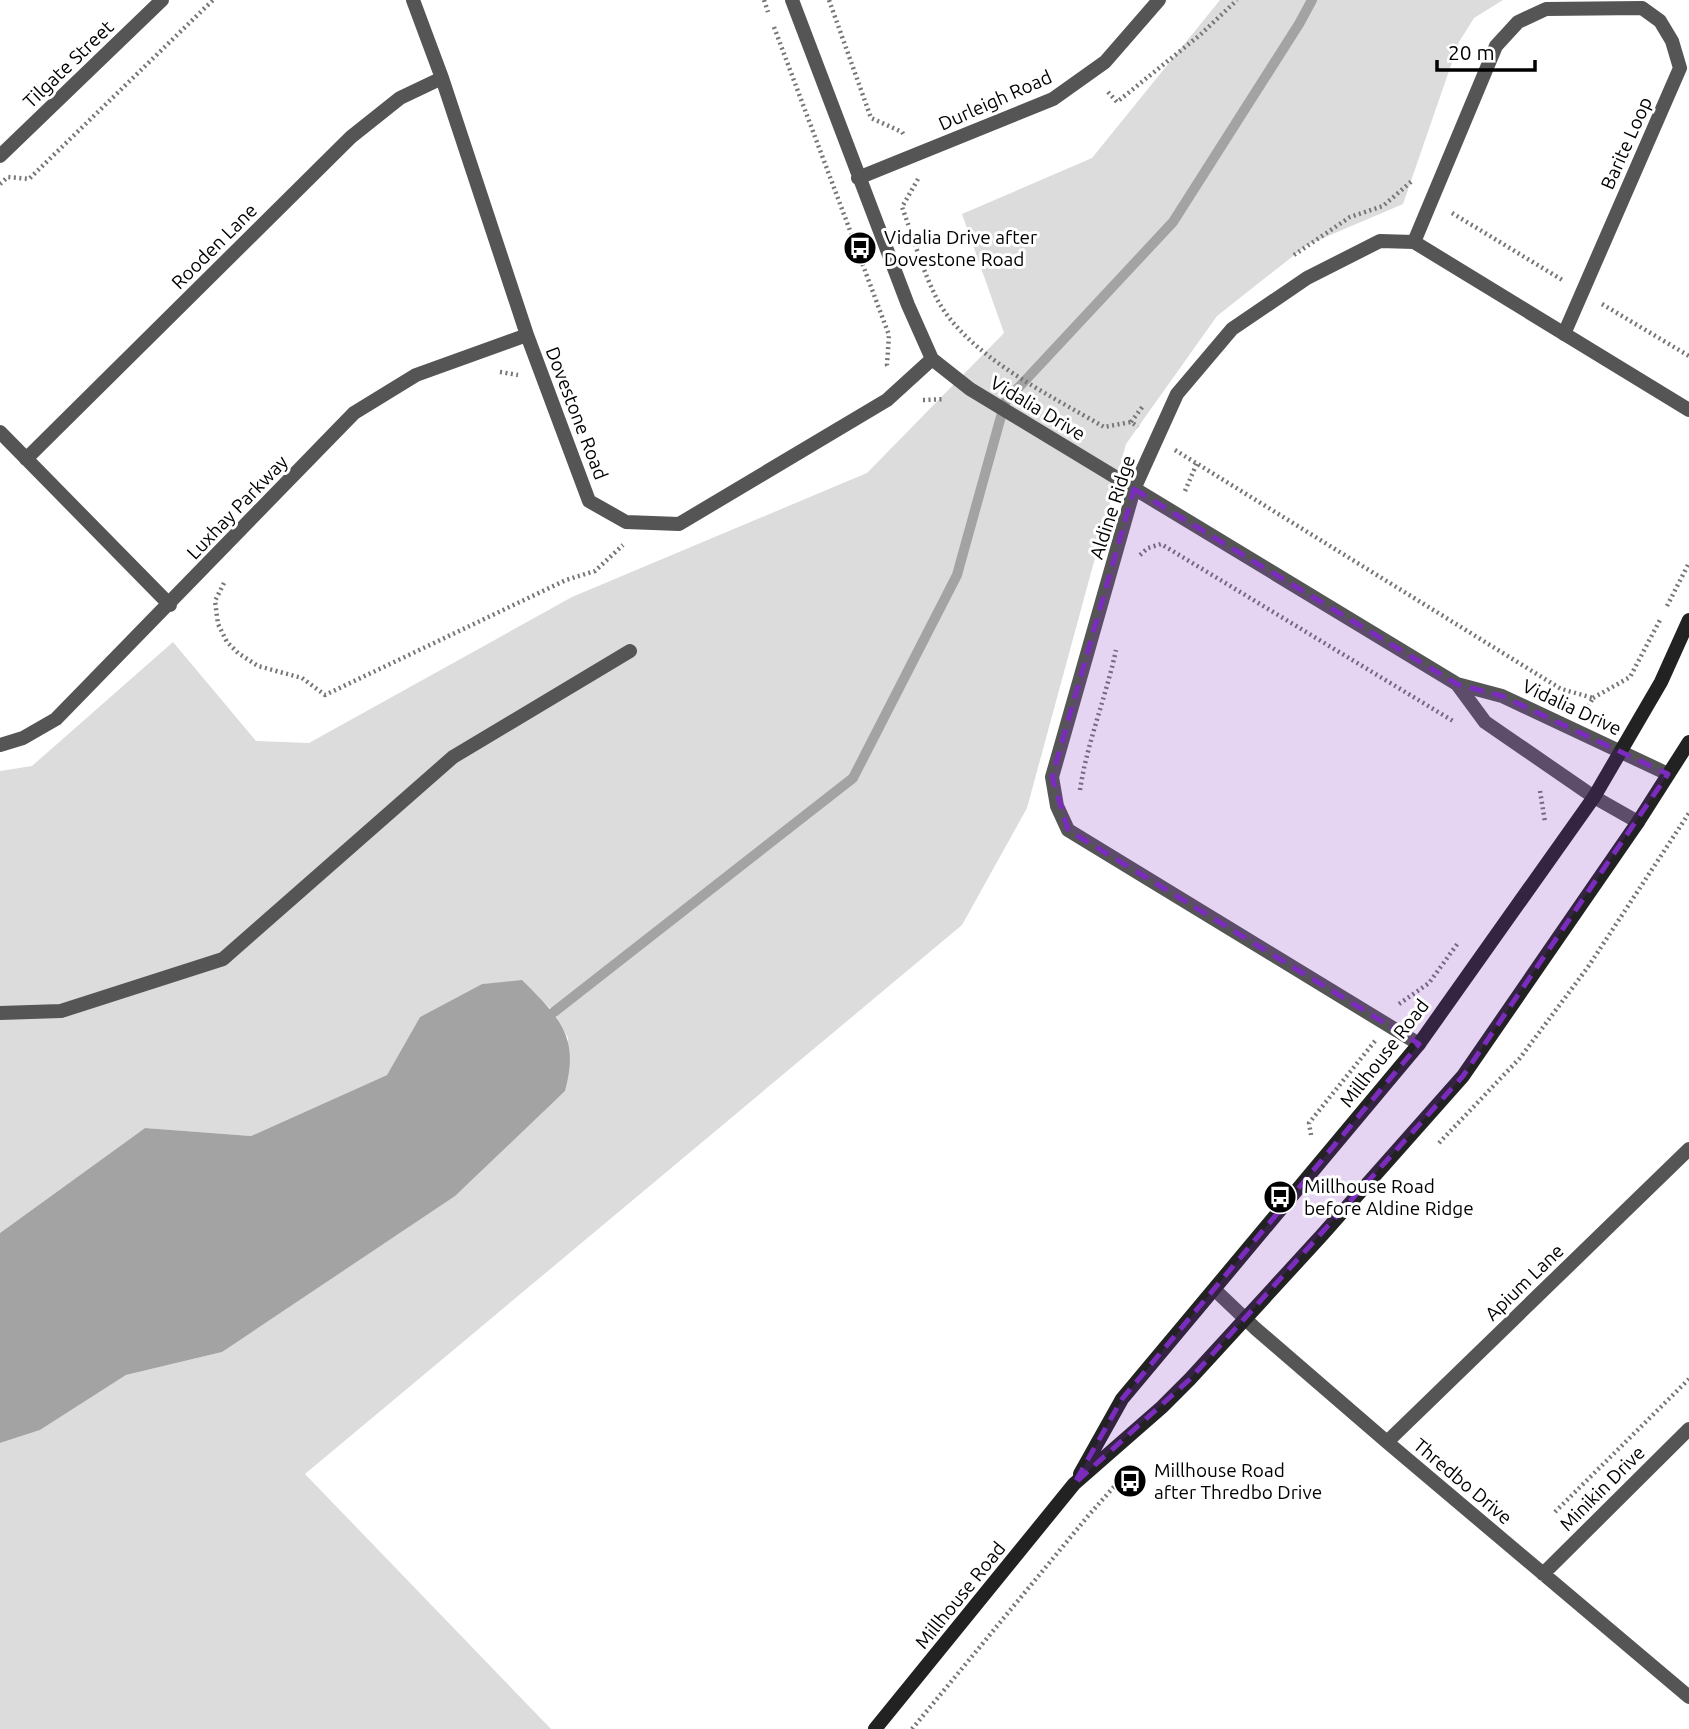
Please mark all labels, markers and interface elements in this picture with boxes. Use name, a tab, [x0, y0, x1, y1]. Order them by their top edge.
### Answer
street label: Tilgate Street	[18, 15, 118, 112]
scale bar	[1437, 28, 1535, 72]
text: 20 m	[1448, 40, 1495, 64]
street label: Durleigh Road	[935, 65, 1055, 135]
street label: Barite Loop	[1596, 93, 1656, 193]
street label: Rooden Lane	[167, 199, 261, 293]
place label: Vidalia Drive after Dovestone Road	[884, 226, 1037, 270]
bus stop icon: Vidalia Drive after Dovestone Road	[841, 229, 879, 267]
street label: Dovestone Road	[542, 343, 612, 483]
street label: Vidalia Drive	[987, 371, 1089, 445]
street label: Luxhay Parkway	[182, 451, 292, 563]
street label: Aldine Ridge	[1085, 452, 1139, 562]
street label: Vidalia Drive	[1519, 674, 1625, 740]
street label: Millhouse Road	[1335, 995, 1433, 1111]
place label: Millhouse Road before Aldine Ridge	[1304, 1175, 1474, 1219]
bus stop icon: Millhouse Road before Aldine Ridge	[1261, 1178, 1299, 1216]
street label: Apium Lane	[1480, 1239, 1568, 1325]
street label: Thredbo Drive	[1409, 1433, 1517, 1529]
street label: Minikin Drive	[1555, 1441, 1649, 1535]
place label: Millhouse Road after Thredbo Drive	[1154, 1459, 1322, 1503]
bus stop icon: Millhouse Road after Thredbo Drive	[1111, 1462, 1149, 1500]
street label: Millhouse Road	[910, 1537, 1010, 1653]

